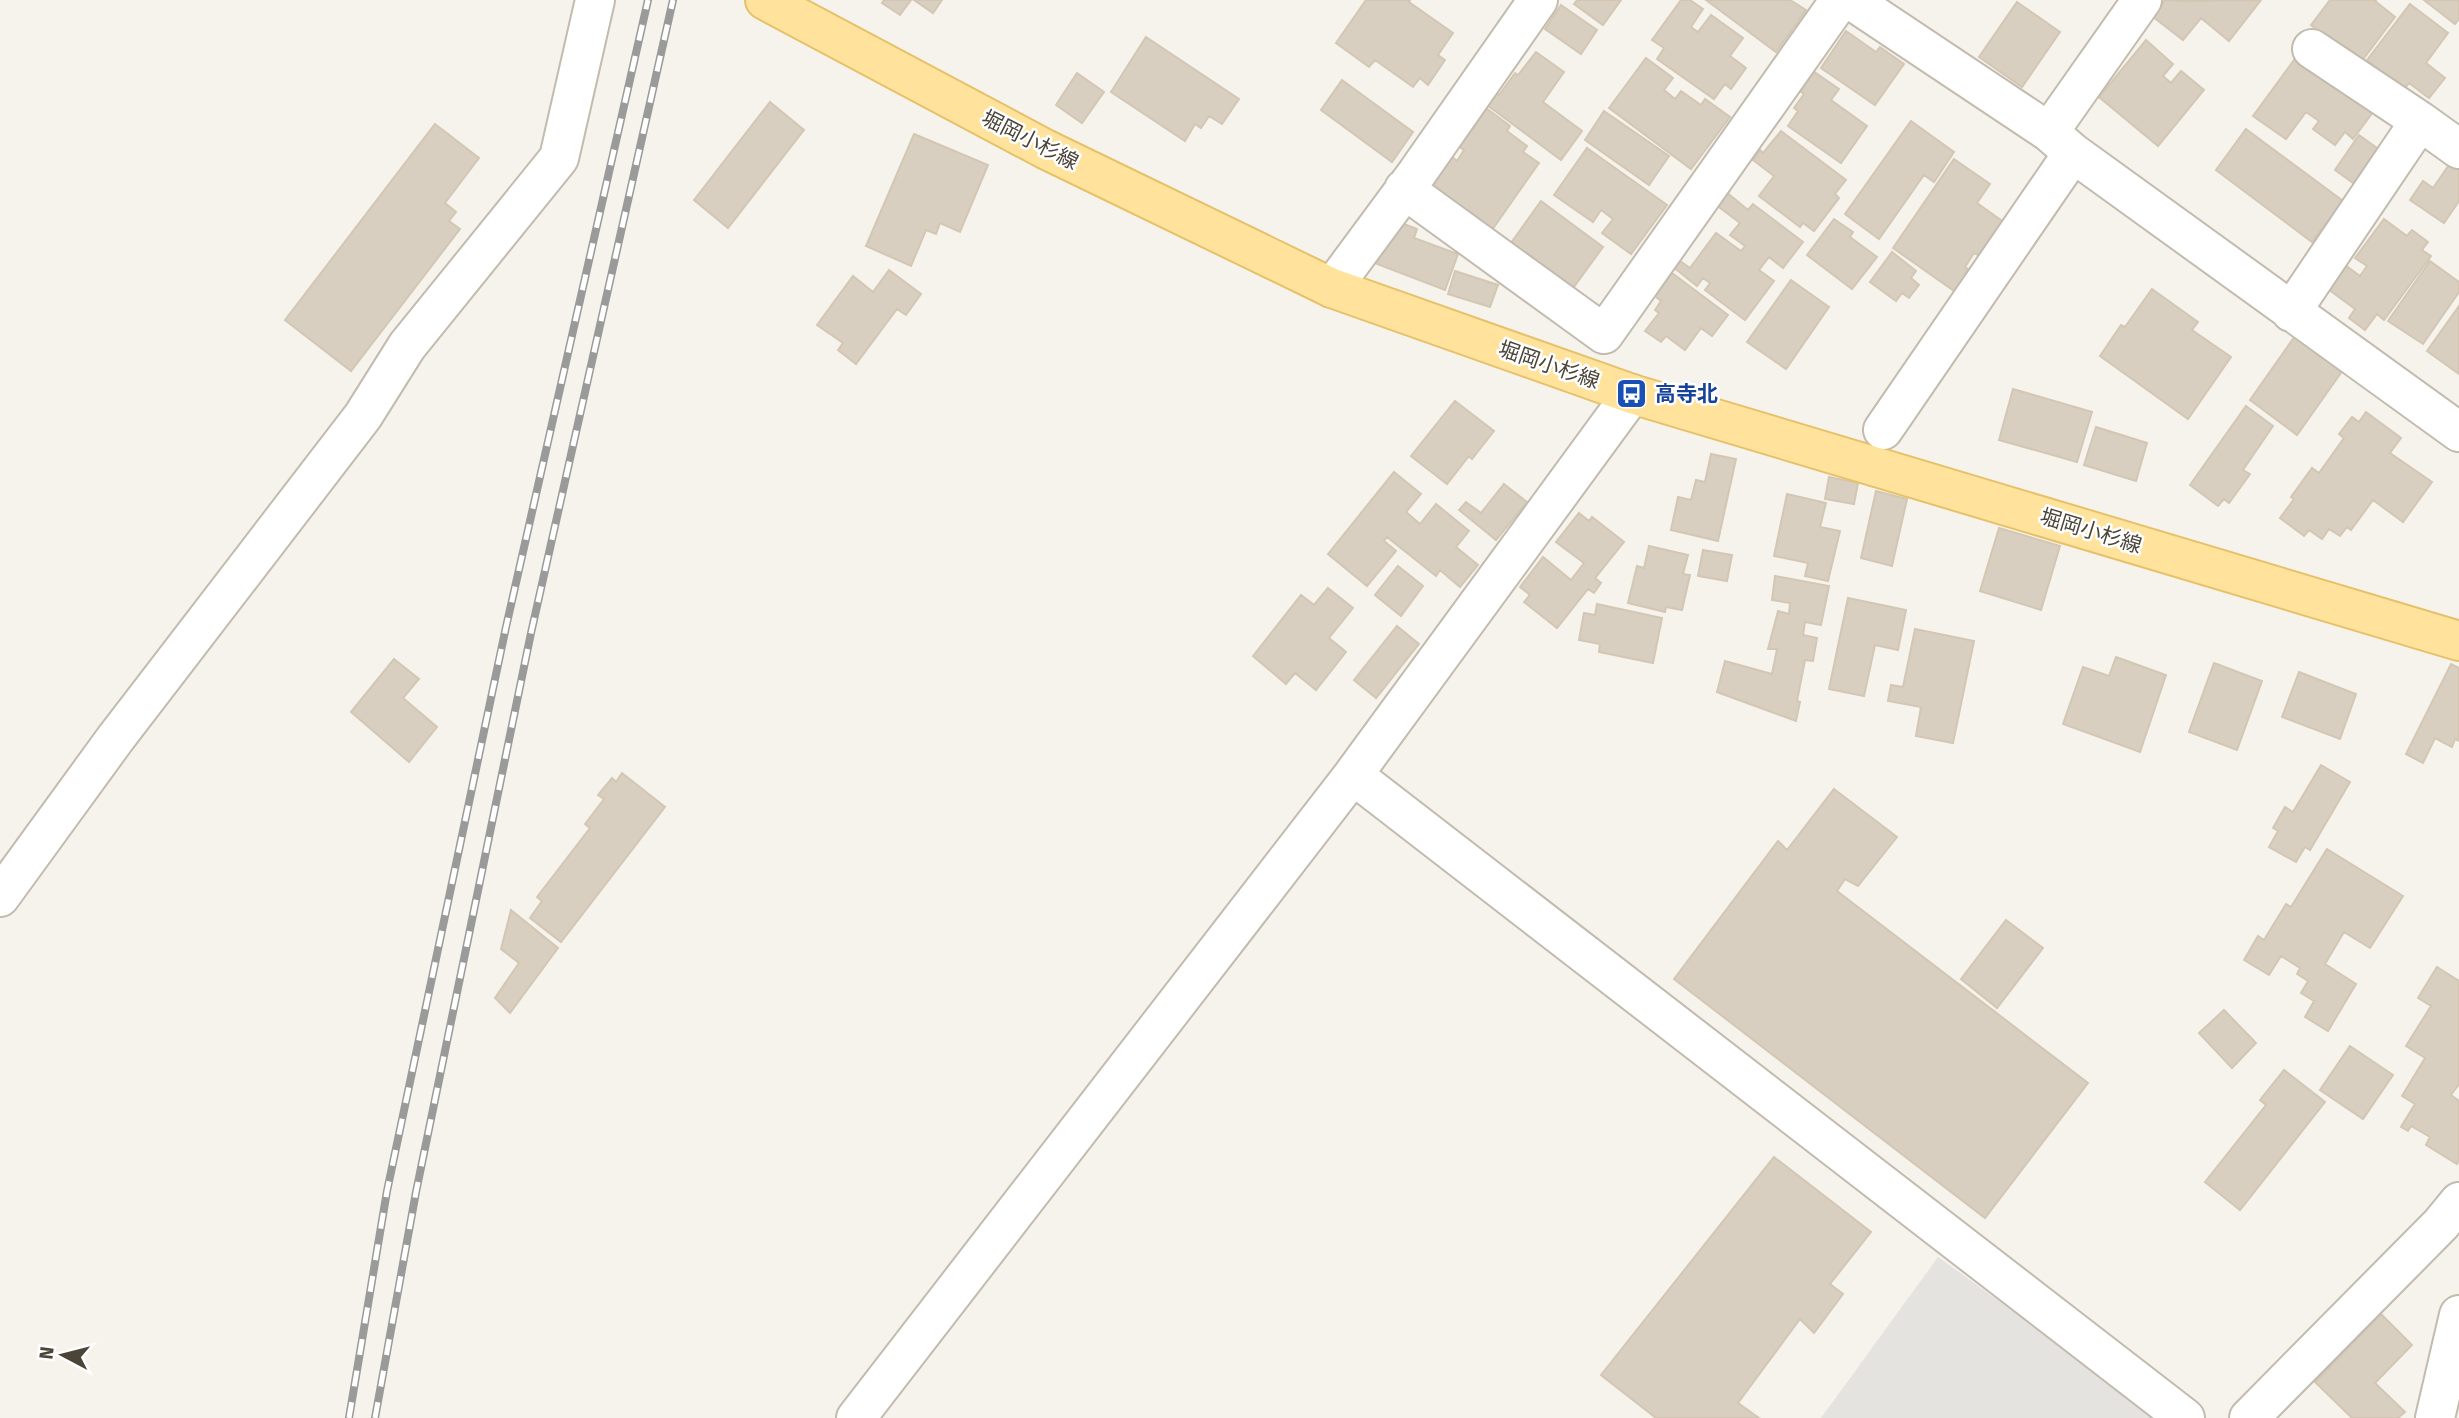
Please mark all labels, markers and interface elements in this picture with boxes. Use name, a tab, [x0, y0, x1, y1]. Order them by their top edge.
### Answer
street label: 堀岡小杉線	[977, 105, 1083, 175]
street label: 堀岡小杉線	[1495, 336, 1603, 394]
bus stop icon: 高寺北	[1615, 377, 1649, 411]
place label: 高寺北	[1655, 381, 1718, 407]
street label: 堀岡小杉線	[2037, 503, 2145, 559]
north arrow	[28, 1320, 98, 1390]
text: N	[34, 1345, 59, 1361]

